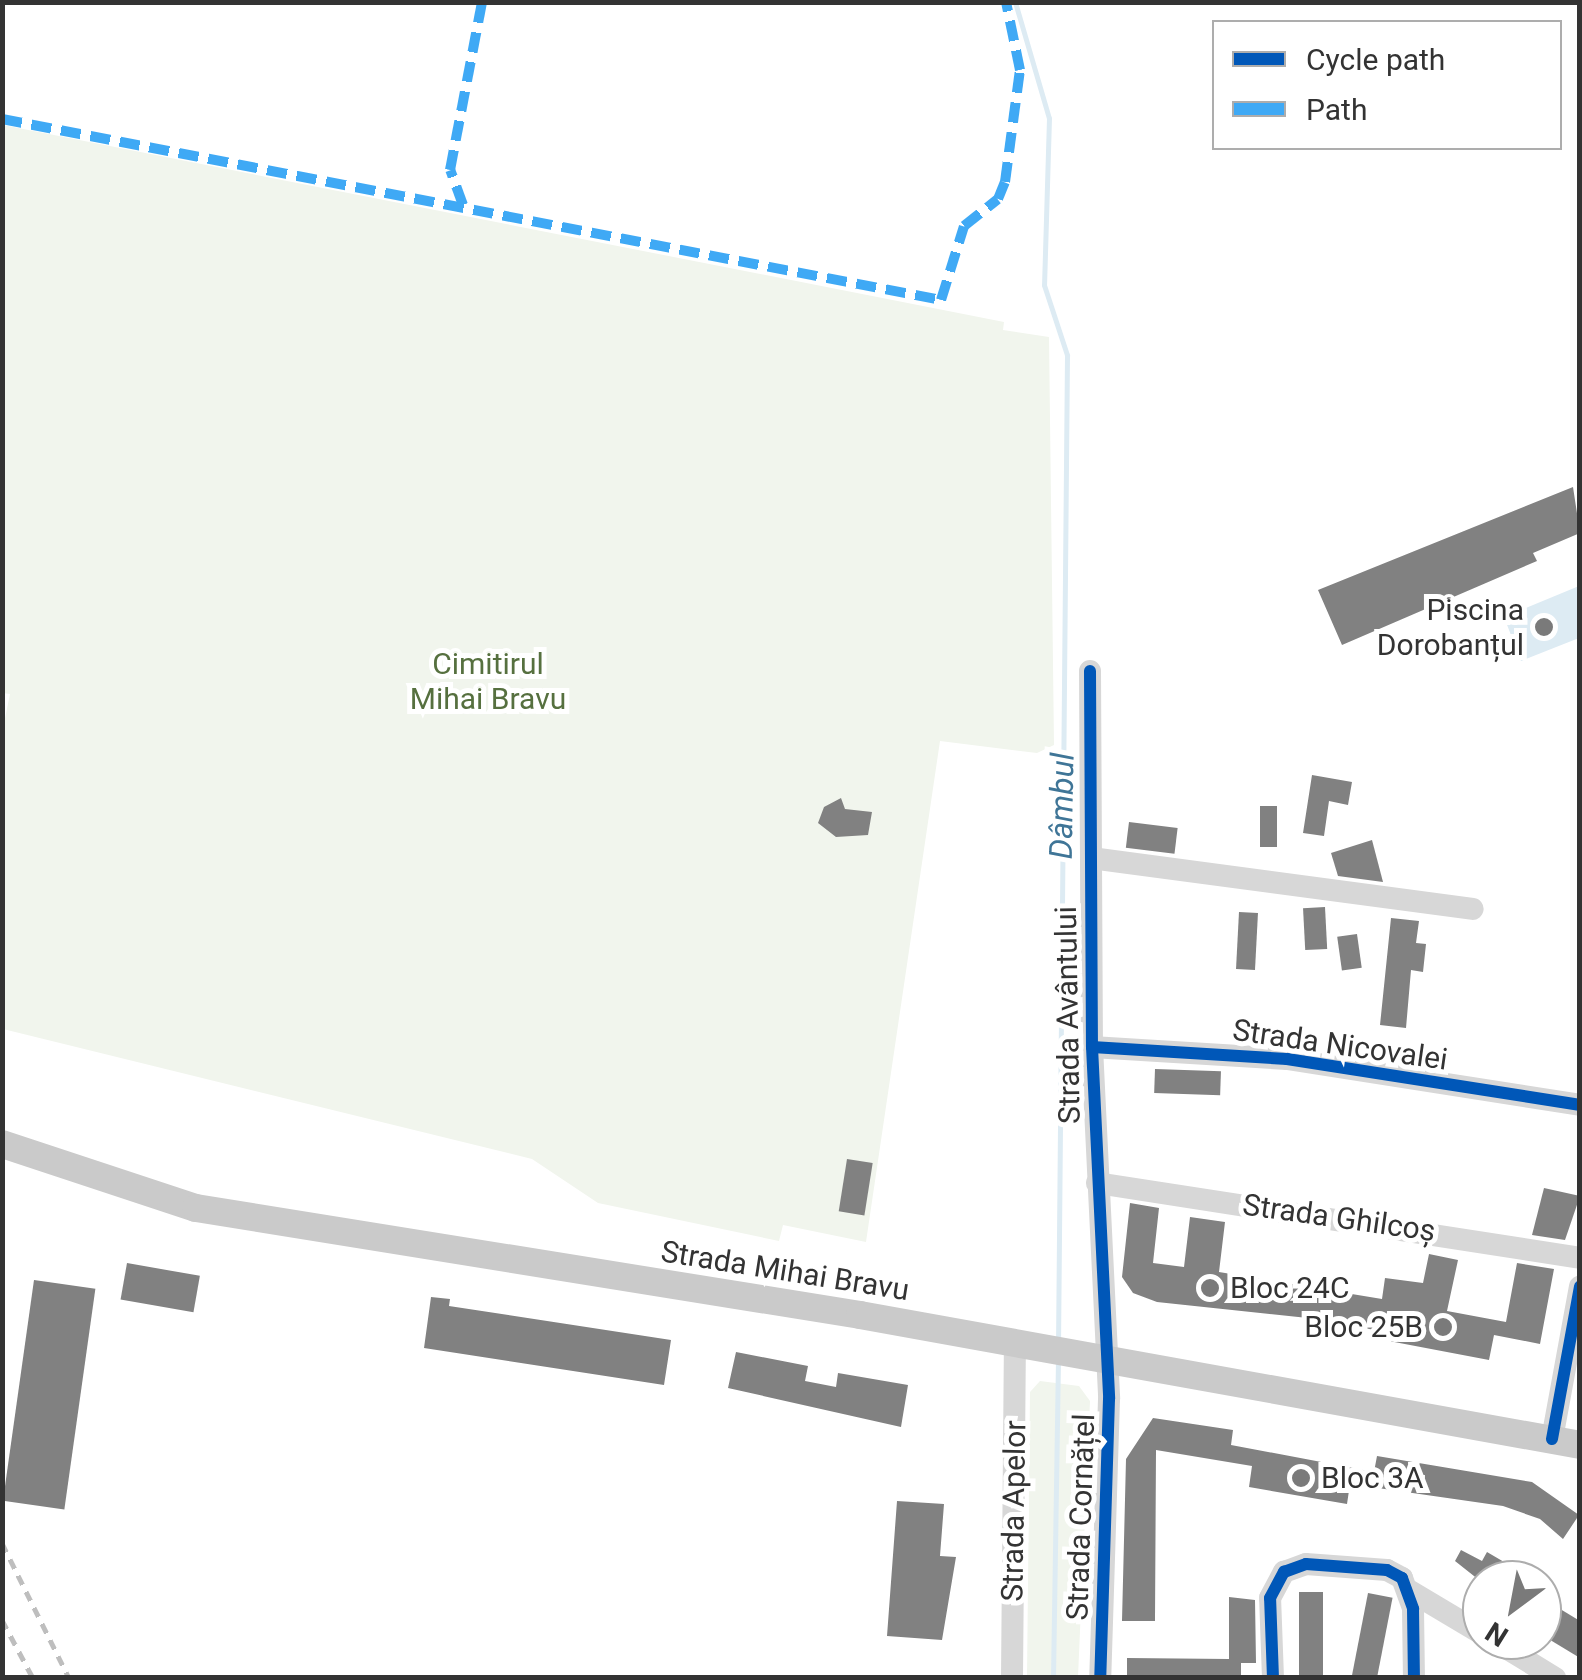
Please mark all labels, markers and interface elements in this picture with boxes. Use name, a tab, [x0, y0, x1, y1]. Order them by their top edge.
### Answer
legend	[1212, 20, 1562, 150]
text: Cycle path	[1306, 42, 1445, 77]
text: Path	[1306, 92, 1367, 127]
place label: Piscina Dorobanțul	[1377, 592, 1524, 662]
marker: Piscina Dorobanțul	[1533, 616, 1555, 638]
park label: Cimitirul Mihai Bravu	[410, 646, 566, 716]
water label: Dâmbul	[1042, 752, 1082, 860]
street label: Strada Avântului	[1048, 906, 1088, 1124]
street label: Strada Nicovalei	[1230, 1012, 1450, 1078]
street label: Strada Ghilcoș	[1240, 1187, 1438, 1249]
street label: Strada Mihai Bravu	[658, 1234, 912, 1308]
place label: Bloc 24C	[1230, 1270, 1349, 1306]
marker: Bloc 24C	[1199, 1277, 1221, 1299]
place label: Bloc 25B	[1304, 1309, 1423, 1345]
marker: Bloc 25B	[1432, 1316, 1454, 1338]
street label: Strada Cornățel	[1059, 1413, 1103, 1621]
street label: Strada Apelor	[994, 1420, 1034, 1602]
place label: Bloc 3A	[1321, 1460, 1424, 1496]
marker: Bloc 3A	[1290, 1467, 1312, 1489]
north arrow	[1462, 1560, 1562, 1660]
text: N	[1480, 1615, 1514, 1653]

